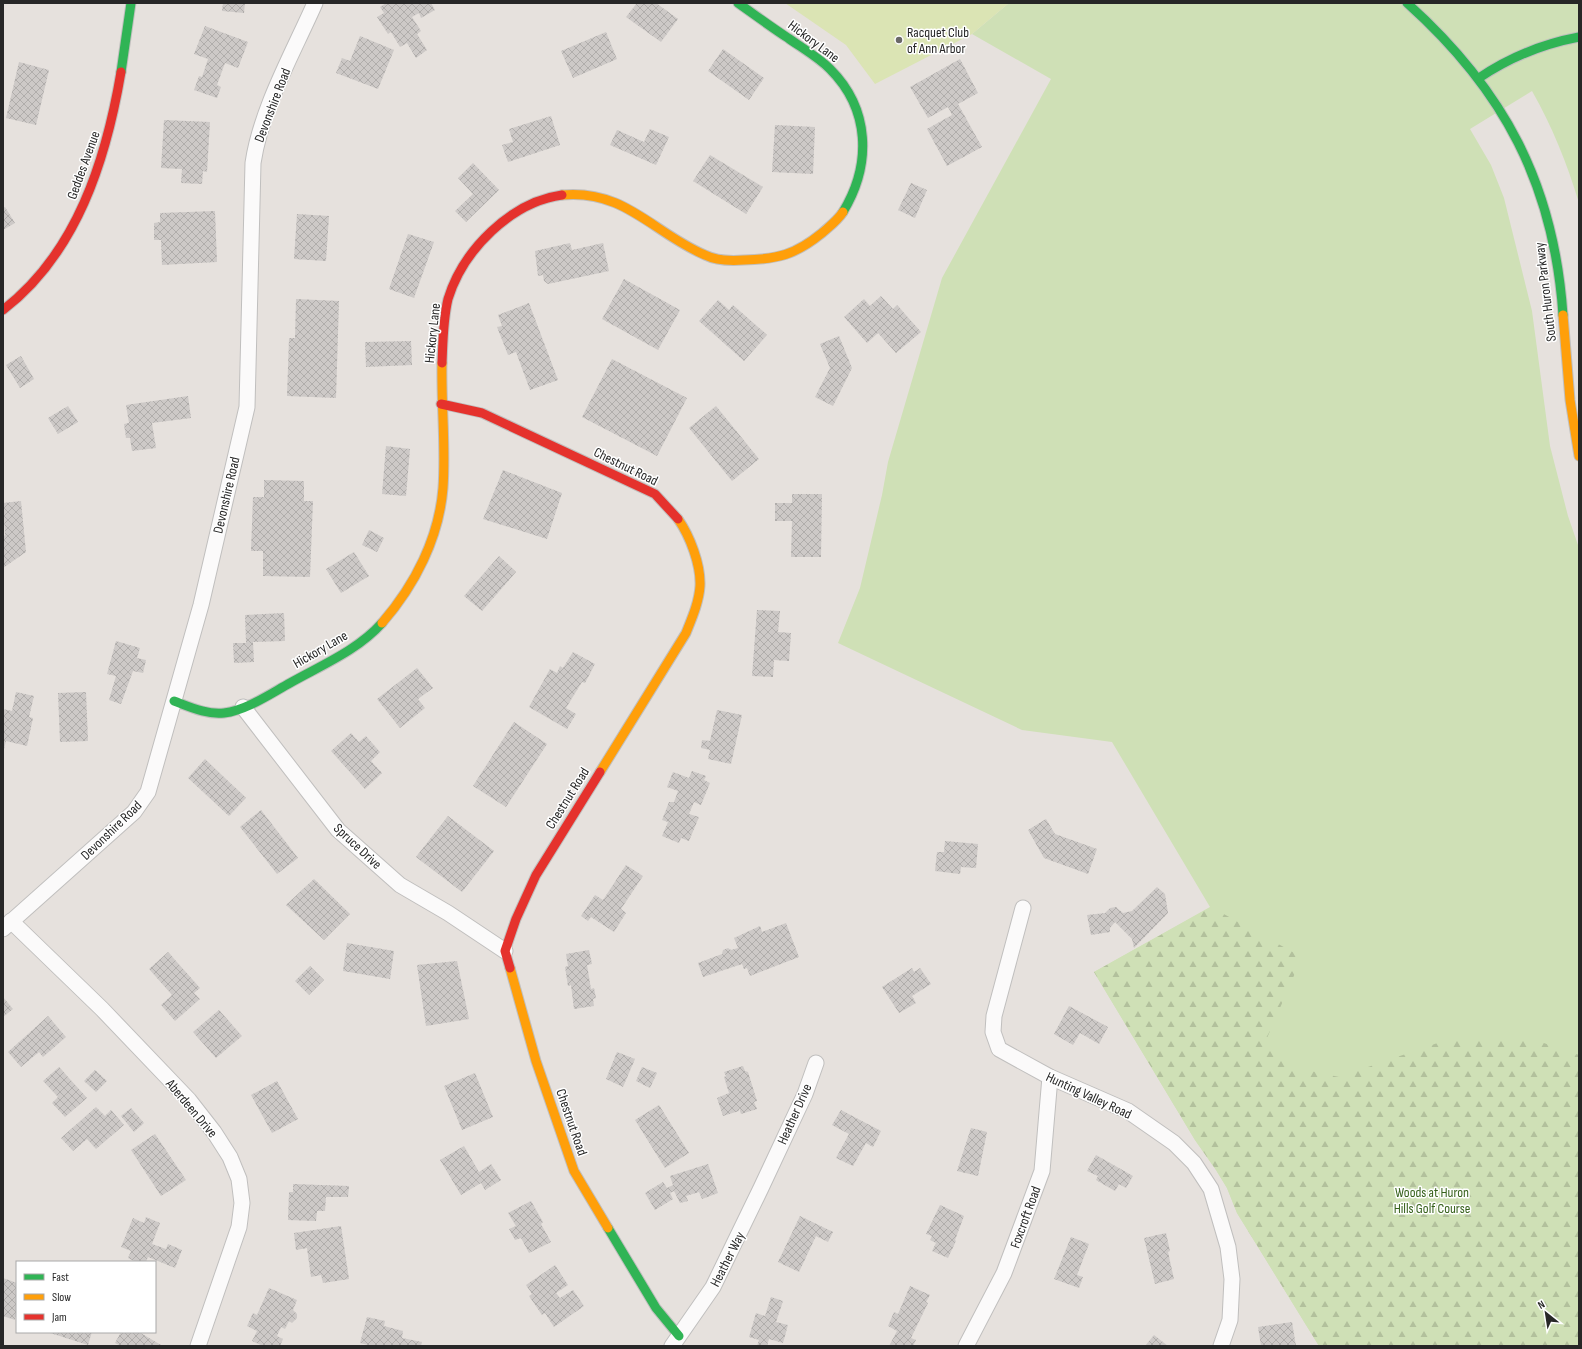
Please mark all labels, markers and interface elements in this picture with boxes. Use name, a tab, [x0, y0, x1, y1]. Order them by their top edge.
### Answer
street label: Hickory Lane	[785, 16, 843, 66]
place label: Racquet Club of Ann Arbor	[907, 24, 969, 57]
marker: Racquet Club of Ann Arbor	[894, 35, 904, 45]
street label: Devonshire Road	[251, 66, 294, 145]
street label: Geddes Avenue	[63, 129, 104, 202]
street label: South Huron Parkway	[1531, 241, 1560, 343]
street label: Hickory Lane	[421, 302, 444, 364]
street label: Chestnut Road	[591, 444, 661, 489]
street label: Devonshire Road	[209, 455, 244, 535]
street label: Hickory Lane	[290, 627, 351, 672]
street label: Chestnut Road	[542, 764, 593, 832]
street label: Devonshire Road	[77, 797, 145, 864]
street label: Spruce Drive	[330, 820, 385, 873]
street label: Hunting Valley Road	[1043, 1068, 1135, 1123]
street label: Aberdeen Drive	[162, 1075, 221, 1141]
street label: Heather Drive	[774, 1081, 815, 1147]
street label: Chestnut Road	[552, 1087, 591, 1158]
street label: Foxcroft Road	[1006, 1184, 1045, 1251]
park label: Woods at Huron Hills Golf Course	[1394, 1184, 1470, 1217]
street label: Heather Way	[706, 1228, 749, 1290]
legend	[16, 1261, 156, 1333]
text: Fast	[52, 1270, 69, 1285]
text: Slow	[52, 1290, 71, 1305]
north arrow	[1526, 1293, 1566, 1333]
text: N	[1535, 1298, 1547, 1312]
text: Jam	[51, 1310, 67, 1325]

